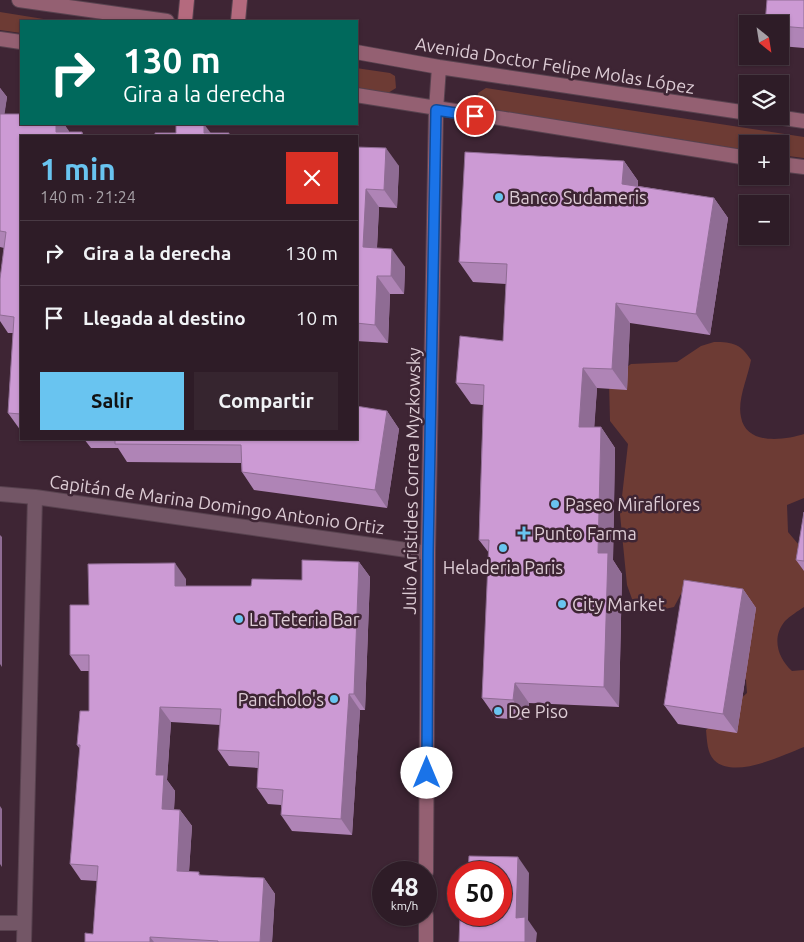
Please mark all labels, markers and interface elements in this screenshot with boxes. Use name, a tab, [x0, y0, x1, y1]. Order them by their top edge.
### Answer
north arrow	[739, 15, 789, 65]
map controls	[739, 15, 789, 245]
street label: Avenida Doctor Felipe Molas López	[414, 33, 696, 97]
icon: right	[40, 40, 105, 105]
text: 130 m	[123, 40, 221, 80]
button: layers	[739, 75, 789, 125]
text: Gira a la derecha	[123, 81, 286, 106]
pin	[454, 95, 496, 137]
icon: arrive	[461, 102, 489, 130]
button: +	[739, 135, 789, 185]
text: 1 min	[40, 152, 116, 186]
button: close	[286, 152, 338, 204]
place label: Banco Sudameris	[509, 187, 647, 207]
text: 140 m · 21:24	[40, 188, 136, 206]
marker: Banco Sudameris	[493, 191, 505, 203]
button: −	[739, 195, 789, 245]
icon: right	[40, 239, 68, 267]
text: Gira a la derecha	[83, 242, 231, 264]
text: 130 m	[285, 242, 338, 264]
icon: arrive	[40, 304, 68, 332]
text: Llegada al destino	[83, 307, 246, 329]
text: 10 m	[296, 307, 338, 329]
street label: Julio Aristides Correa Myzkowsky	[399, 347, 423, 615]
button: Salir	[40, 372, 184, 430]
button: Compartir	[194, 372, 338, 430]
street label: Capitán de Marina Domingo Antonio Ortiz	[48, 471, 386, 537]
place label: Paseo Miraflores	[565, 494, 700, 514]
marker: Paseo Miraflores	[549, 498, 561, 510]
place label: Punto Farma	[534, 523, 637, 543]
marker: Punto Farma	[518, 527, 530, 539]
marker: Heladeria Paris	[497, 542, 509, 554]
place label: Heladeria Paris	[443, 557, 563, 577]
place label: City Market	[572, 594, 665, 614]
marker: City Market	[556, 598, 568, 610]
place label: La Teteria Bar	[249, 609, 360, 629]
marker: La Teteria Bar	[233, 613, 245, 625]
place label: Pancholo's	[238, 689, 324, 709]
marker: Pancholo's	[328, 693, 340, 705]
place label: De Piso	[508, 701, 568, 721]
marker: De Piso	[492, 705, 504, 717]
position arrow	[400, 746, 452, 798]
speed limit sign: 50	[447, 861, 512, 926]
text: 48	[390, 873, 419, 901]
text: km/h	[391, 899, 418, 912]

